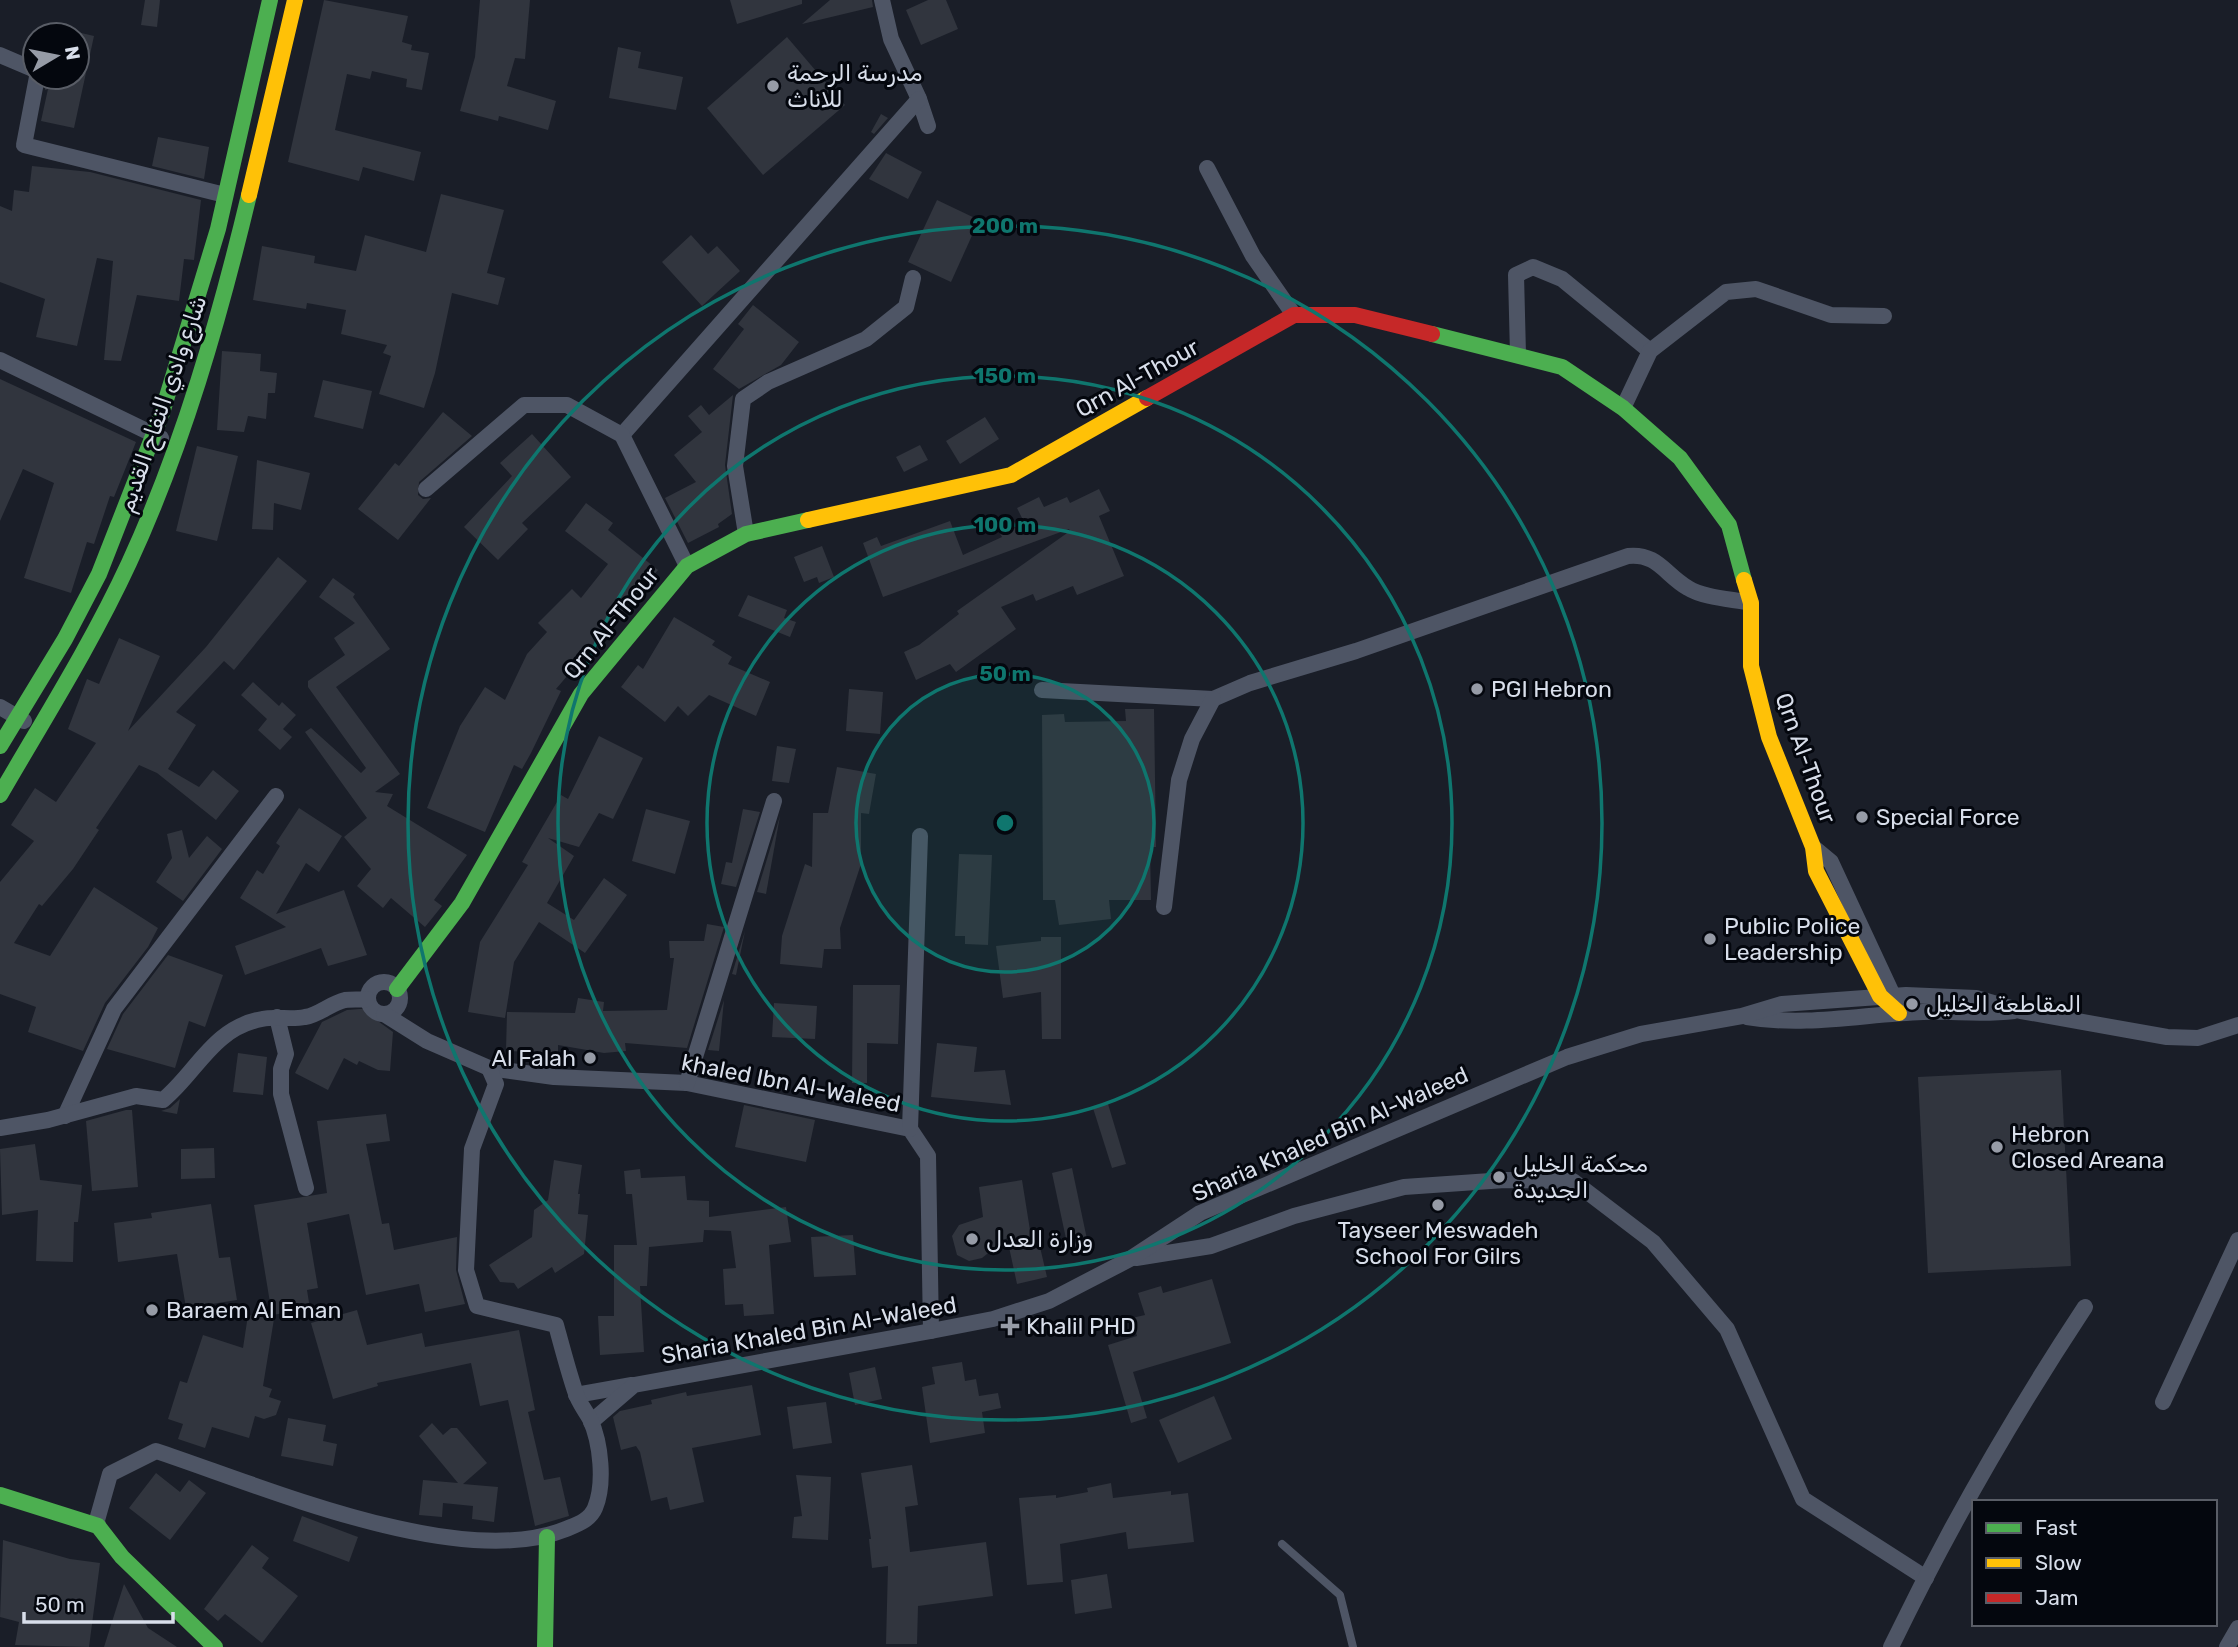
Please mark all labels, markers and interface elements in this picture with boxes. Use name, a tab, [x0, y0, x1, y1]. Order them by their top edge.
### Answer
north arrow	[21, 21, 91, 91]
text: N	[60, 44, 85, 62]
place label: مدرسة الرحمة للاناث	[787, 59, 922, 113]
marker: مدرسة الرحمة للاناث	[765, 78, 781, 94]
text: 200 m	[972, 213, 1038, 238]
street label: شارع وادي التفاح القديم	[112, 292, 215, 517]
street label: Qrn Al-Thour	[1070, 333, 1204, 423]
text: 150 m	[974, 363, 1036, 388]
text: 100 m	[974, 512, 1036, 537]
street label: Qrn Al-Thour	[557, 561, 665, 685]
text: 50 m	[979, 661, 1031, 686]
place label: PGI Hebron	[1491, 675, 1612, 703]
marker: PGI Hebron	[1469, 681, 1485, 697]
street label: Qrn Al-Thour	[1769, 689, 1843, 827]
place label: Special Force	[1876, 803, 2020, 831]
marker: Special Force	[1854, 809, 1870, 825]
centre of rings	[993, 811, 1017, 835]
place label: Public Police Leadership	[1724, 912, 1860, 966]
marker: Public Police Leadership	[1702, 931, 1718, 947]
place label: المقاطعة الخليل	[1926, 990, 2081, 1018]
marker: المقاطعة الخليل	[1904, 996, 1920, 1012]
place label: Al Falah	[492, 1044, 576, 1072]
street label: khaled Ibn Al-Waleed	[679, 1048, 903, 1118]
marker: Al Falah	[582, 1050, 598, 1066]
street label: Sharia Khaled Bin Al-Waleed	[1188, 1060, 1472, 1208]
place label: Hebron Closed Areana	[2011, 1120, 2165, 1174]
marker: Hebron Closed Areana	[1989, 1139, 2005, 1155]
place label: محكمة الخليل الجديدة	[1513, 1150, 1648, 1204]
marker: محكمة الخليل الجديدة	[1491, 1169, 1507, 1185]
marker: Tayseer Meswadeh School For Gilrs	[1430, 1197, 1446, 1213]
place label: Tayseer Meswadeh School For Gilrs	[1337, 1216, 1539, 1270]
place label: وزارة العدل	[986, 1225, 1093, 1253]
marker: وزارة العدل	[964, 1231, 980, 1247]
street label: Sharia Khaled Bin Al-Waleed	[659, 1290, 959, 1370]
place label: Baraem Al Eman	[166, 1296, 341, 1324]
marker: Baraem Al Eman	[144, 1302, 160, 1318]
place label: Khalil PHD	[1026, 1312, 1136, 1340]
marker: Khalil PHD	[1000, 1316, 1020, 1336]
legend	[1972, 1500, 2217, 1626]
text: Fast	[2035, 1515, 2077, 1540]
text: Slow	[2035, 1550, 2082, 1575]
scale bar	[24, 1580, 173, 1624]
text: Jam	[2035, 1585, 2079, 1610]
text: 50 m	[35, 1592, 85, 1617]

